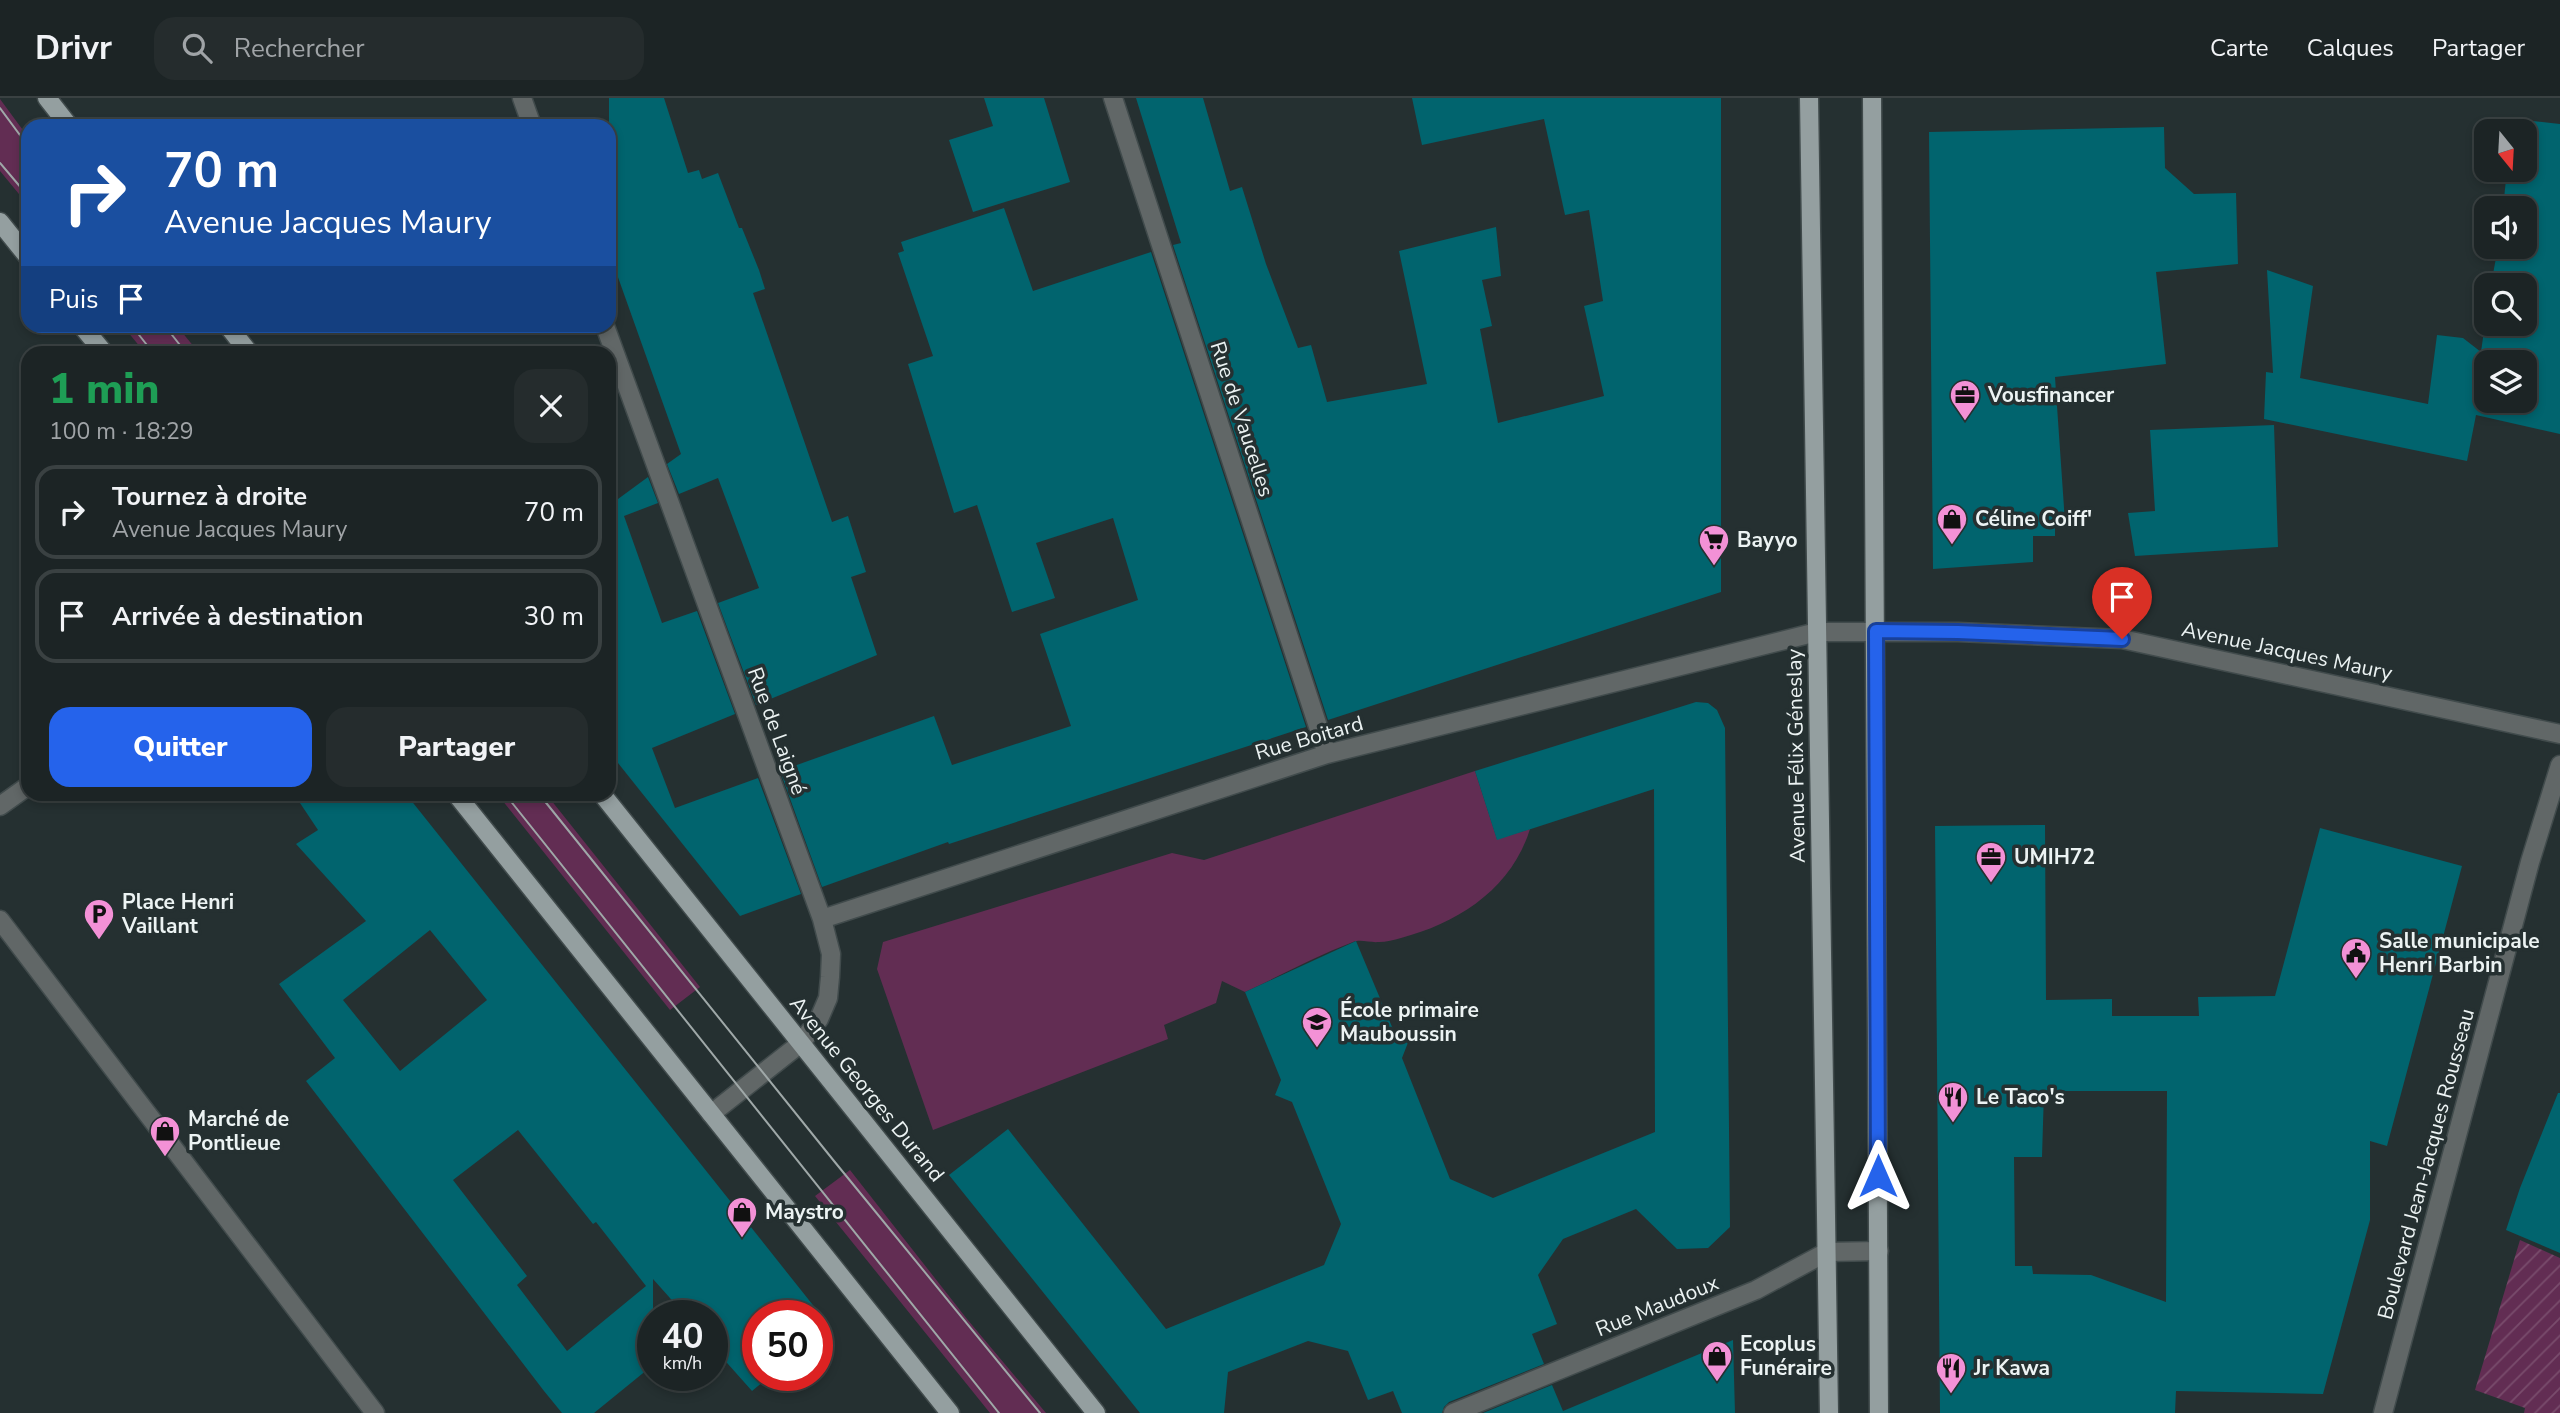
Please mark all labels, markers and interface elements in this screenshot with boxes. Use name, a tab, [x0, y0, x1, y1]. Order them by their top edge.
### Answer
search box	[154, 17, 644, 80]
text: Drivr	[35, 26, 112, 71]
icon: search	[178, 29, 216, 67]
text: Rechercher	[234, 31, 364, 66]
text: Carte	[2210, 32, 2269, 64]
text: Calques	[2307, 32, 2394, 64]
text: Partager	[2432, 32, 2525, 64]
north arrow	[2474, 119, 2538, 182]
map controls	[2474, 119, 2537, 413]
text: 70 m	[164, 137, 279, 204]
icon: right	[49, 147, 140, 238]
button: sound	[2474, 196, 2537, 259]
text: Avenue Jacques Maury	[164, 201, 491, 244]
button: search	[2474, 273, 2537, 336]
icon: arrive	[112, 280, 150, 318]
text: Puis	[49, 282, 98, 317]
street label: Rue de Vaucelles	[1204, 338, 1280, 500]
button: layers	[2474, 350, 2537, 413]
text: 1 min	[49, 361, 159, 418]
button: close	[514, 369, 588, 443]
office icon: Vousfinancer	[1948, 378, 1982, 422]
place label: Vousfinancer	[1987, 381, 2115, 409]
text: 100 m · 18:29	[49, 416, 194, 447]
text: Tournez à droite	[112, 479, 307, 514]
icon: right	[53, 493, 91, 531]
text: 70 m	[524, 495, 584, 530]
shop icon: Céline Coiff'	[1935, 502, 1969, 546]
place label: Céline Coiff'	[1975, 505, 2092, 533]
text: Avenue Jacques Maury	[112, 514, 347, 545]
supermarket icon: Bayyo	[1697, 523, 1731, 567]
place label: Bayyo	[1737, 526, 1798, 554]
pin	[2092, 567, 2152, 639]
icon: arrive	[2103, 578, 2141, 616]
icon: arrive	[53, 597, 91, 635]
text: Arrivée à destination	[112, 599, 363, 634]
text: 30 m	[524, 599, 584, 634]
street label: Avenue Jacques Maury	[2179, 615, 2395, 687]
street label: Avenue Félix Géneslay	[1780, 648, 1812, 863]
street label: Rue de Laigné	[741, 663, 813, 799]
button: Quitter	[49, 707, 312, 787]
button: Partager	[326, 707, 588, 787]
street label: Rue Boitard	[1252, 709, 1366, 767]
office icon: UMIH72	[1974, 840, 2008, 884]
place label: UMIH72	[2014, 843, 2095, 871]
place label: Place Henri Vaillant	[121, 888, 234, 940]
parking icon: Place Henri Vaillant	[82, 897, 116, 941]
place label: Salle municipale Henri Barbin	[2379, 927, 2540, 979]
public building icon: Salle municipale Henri Barbin	[2339, 936, 2373, 980]
street label: Avenue Georges Durand	[783, 990, 951, 1188]
place label: École primaire Mauboussin	[1340, 996, 1479, 1048]
school or university icon: École primaire Mauboussin	[1300, 1005, 1334, 1049]
street label: Boulevard Jean-Jacques Rousseau	[2371, 1006, 2481, 1322]
restaurant icon: Le Taco's	[1936, 1080, 1970, 1124]
place label: Le Taco's	[1976, 1083, 2065, 1111]
place label: Marché de Pontlieue	[188, 1105, 289, 1157]
shop icon: Marché de Pontlieue	[148, 1114, 182, 1158]
position arrow	[1841, 1139, 1915, 1213]
shop icon: Maystro	[725, 1195, 759, 1239]
place label: Maystro	[765, 1198, 844, 1226]
street label: Rue Maudoux	[1591, 1269, 1723, 1343]
speed limit sign: 50	[742, 1300, 833, 1391]
text: 40	[661, 1313, 704, 1360]
place label: Ecoplus Funéraire	[1740, 1330, 1832, 1382]
shop icon: Ecoplus Funéraire	[1700, 1339, 1734, 1383]
text: km/h	[663, 1351, 702, 1375]
restaurant icon: Jr Kawa	[1934, 1351, 1968, 1395]
place label: Jr Kawa	[1973, 1354, 2050, 1382]

